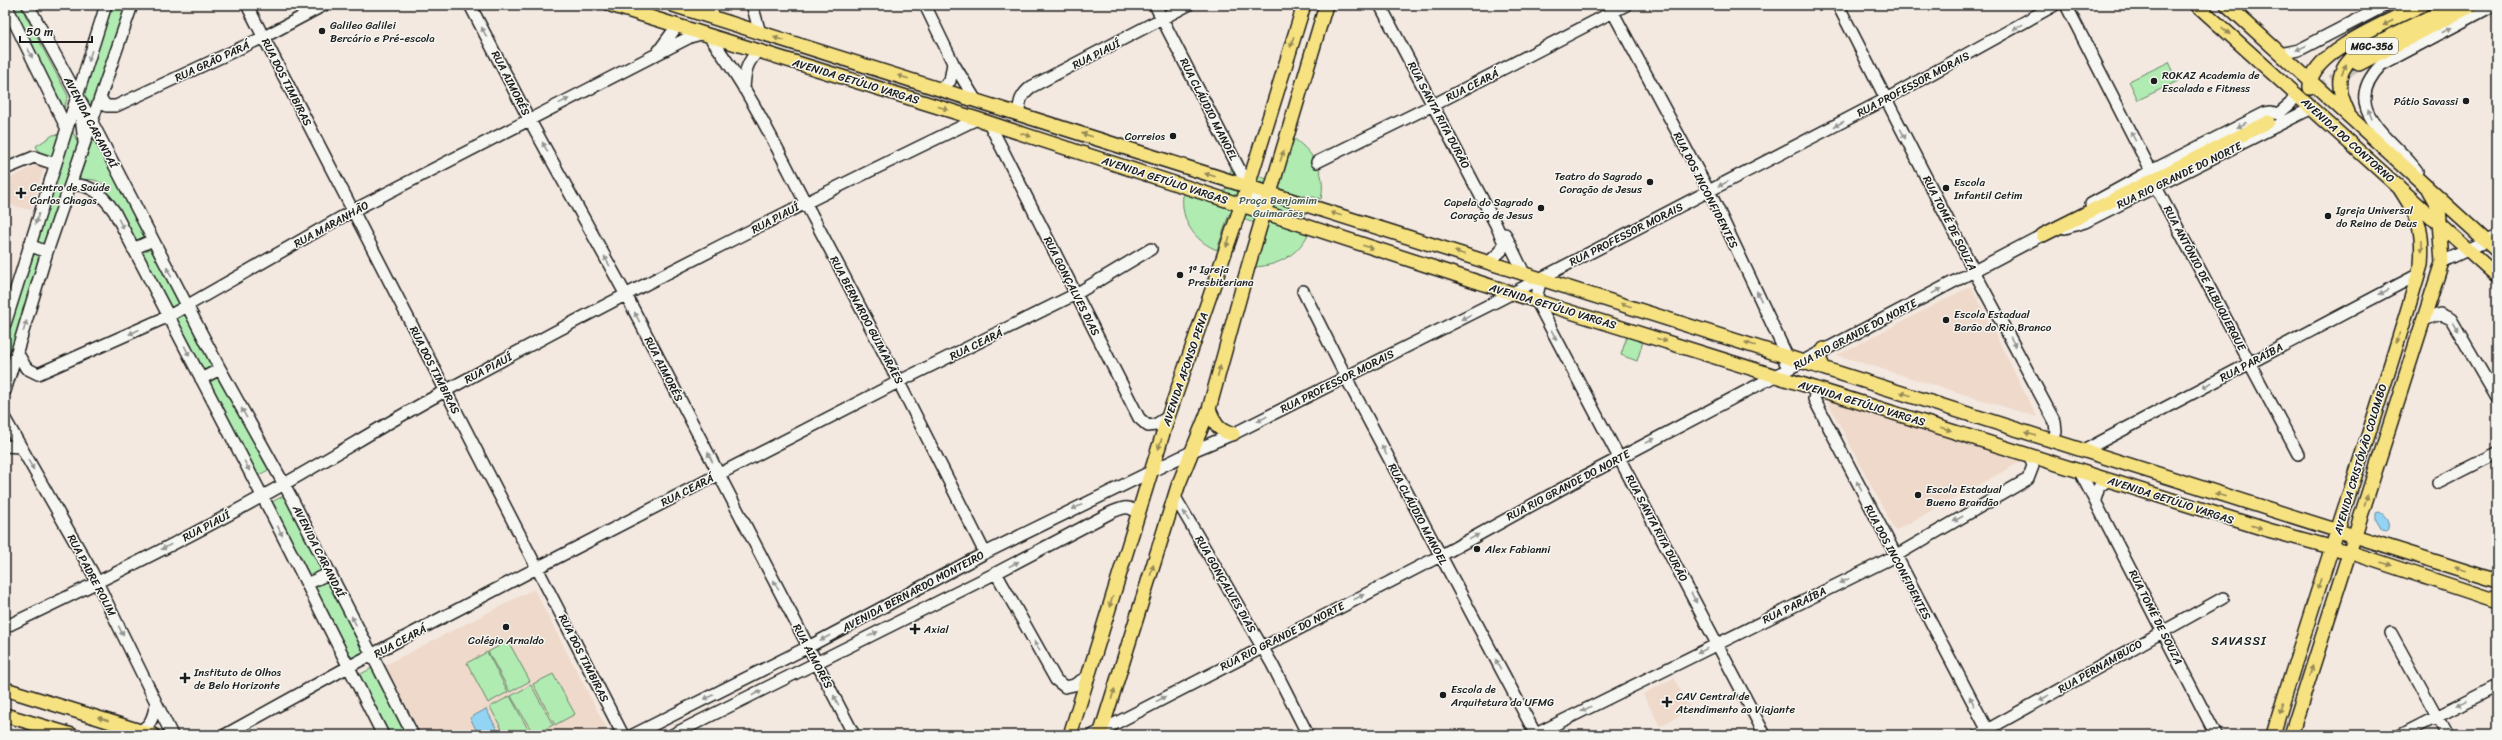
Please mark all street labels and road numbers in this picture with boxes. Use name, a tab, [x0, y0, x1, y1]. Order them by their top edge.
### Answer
street label: RUA PIAUÍ	[1069, 34, 1124, 75]
street label: RUA GRÃO PARÁ	[172, 35, 254, 87]
street label: RUA DOS TIMBIRAS	[256, 35, 317, 130]
road number: MGC-356	[2346, 38, 2398, 54]
street label: RUA AIMORÉS	[486, 47, 535, 119]
street label: RUA PROFESSOR MORAIS	[1853, 47, 1973, 122]
street label: AVENIDA GETÚLIO VARGAS	[789, 53, 922, 110]
street label: RUA CLÁUDIO MANOEL	[1174, 55, 1243, 165]
street label: RUA SANTA RITA DURÃO	[1402, 58, 1475, 172]
street label: RUA CEARÁ	[1442, 63, 1504, 107]
street label: AVENIDA CARANDAÍ	[58, 72, 123, 172]
street label: AVENIDA DO CONTORNO	[2296, 92, 2399, 188]
street label: RUA DOS INCONFIDENTES	[1668, 129, 1743, 252]
street label: RUA RIO GRANDE DO NORTE	[2113, 136, 2246, 214]
street label: AVENIDA GETÚLIO VARGAS	[1098, 151, 1231, 210]
street label: RUA TOMÉ DE SOUZA	[1917, 172, 1982, 274]
street label: RUA MARANHÃO	[290, 196, 372, 253]
street label: RUA PROFESSOR MORAIS	[1566, 197, 1687, 271]
street label: RUA PIAUÍ	[748, 198, 803, 239]
street label: RUA ANTÔNIO DE ALBUQUERQUE	[2158, 202, 2251, 355]
street label: RUA GONÇALVES DIAS	[1038, 233, 1105, 340]
street label: RUA BERNARDO GUIMARÃES	[825, 253, 908, 388]
street label: AVENIDA GETÚLIO VARGAS	[1486, 278, 1619, 335]
street label: RUA RIO GRANDE DO NORTE	[1790, 293, 1921, 375]
street label: AVENIDA AFONSO PENA	[1157, 310, 1214, 430]
street label: RUA DOS TIMBIRAS	[404, 323, 465, 418]
street label: RUA CEARÁ	[946, 323, 1008, 366]
street label: RUA AIMORÉS	[639, 333, 688, 405]
street label: RUA PARAÍBA	[2216, 338, 2286, 387]
street label: RUA PROFESSOR MORAIS	[1277, 344, 1398, 418]
street label: RUA PIAUÍ	[461, 348, 516, 389]
street label: AVENIDA GETÚLIO VARGAS	[1795, 375, 1928, 432]
street label: AVENIDA CRISTÓVÃO COLOMBO	[2328, 381, 2393, 538]
street label: RUA RIO GRANDE DO NORTE	[1503, 444, 1634, 526]
street label: RUA CLÁUDIO MANOEL	[1383, 460, 1453, 569]
street label: RUA CEARÁ	[657, 468, 719, 512]
street label: RUA SANTA RITA DURÃO	[1620, 471, 1693, 585]
street label: AVENIDA GETÚLIO VARGAS	[2104, 471, 2237, 530]
street label: AVENIDA CARANDAÍ	[287, 501, 350, 601]
street label: RUA DOS INCONFIDENTES	[1859, 501, 1936, 623]
street label: RUA PIAUÍ	[179, 506, 234, 547]
street label: RUA PADRE ROLIM	[62, 531, 121, 620]
street label: RUA GONÇALVES DIAS	[1190, 532, 1261, 637]
street label: AVENIDA BERNARDO MONTEIRO	[838, 546, 988, 638]
street label: RUA TOMÉ DE SOUZA	[2123, 566, 2188, 668]
street label: RUA PARAÍBA	[1759, 582, 1830, 629]
street label: RUA RIO GRANDE DO NORTE	[1217, 596, 1349, 676]
street label: RUA DOS TIMBIRAS	[553, 611, 614, 706]
street label: RUA CEARÁ	[370, 619, 432, 663]
street label: RUA AIMORÉS	[787, 620, 838, 692]
street label: RUA PERNAMBUCO	[2054, 634, 2146, 698]

